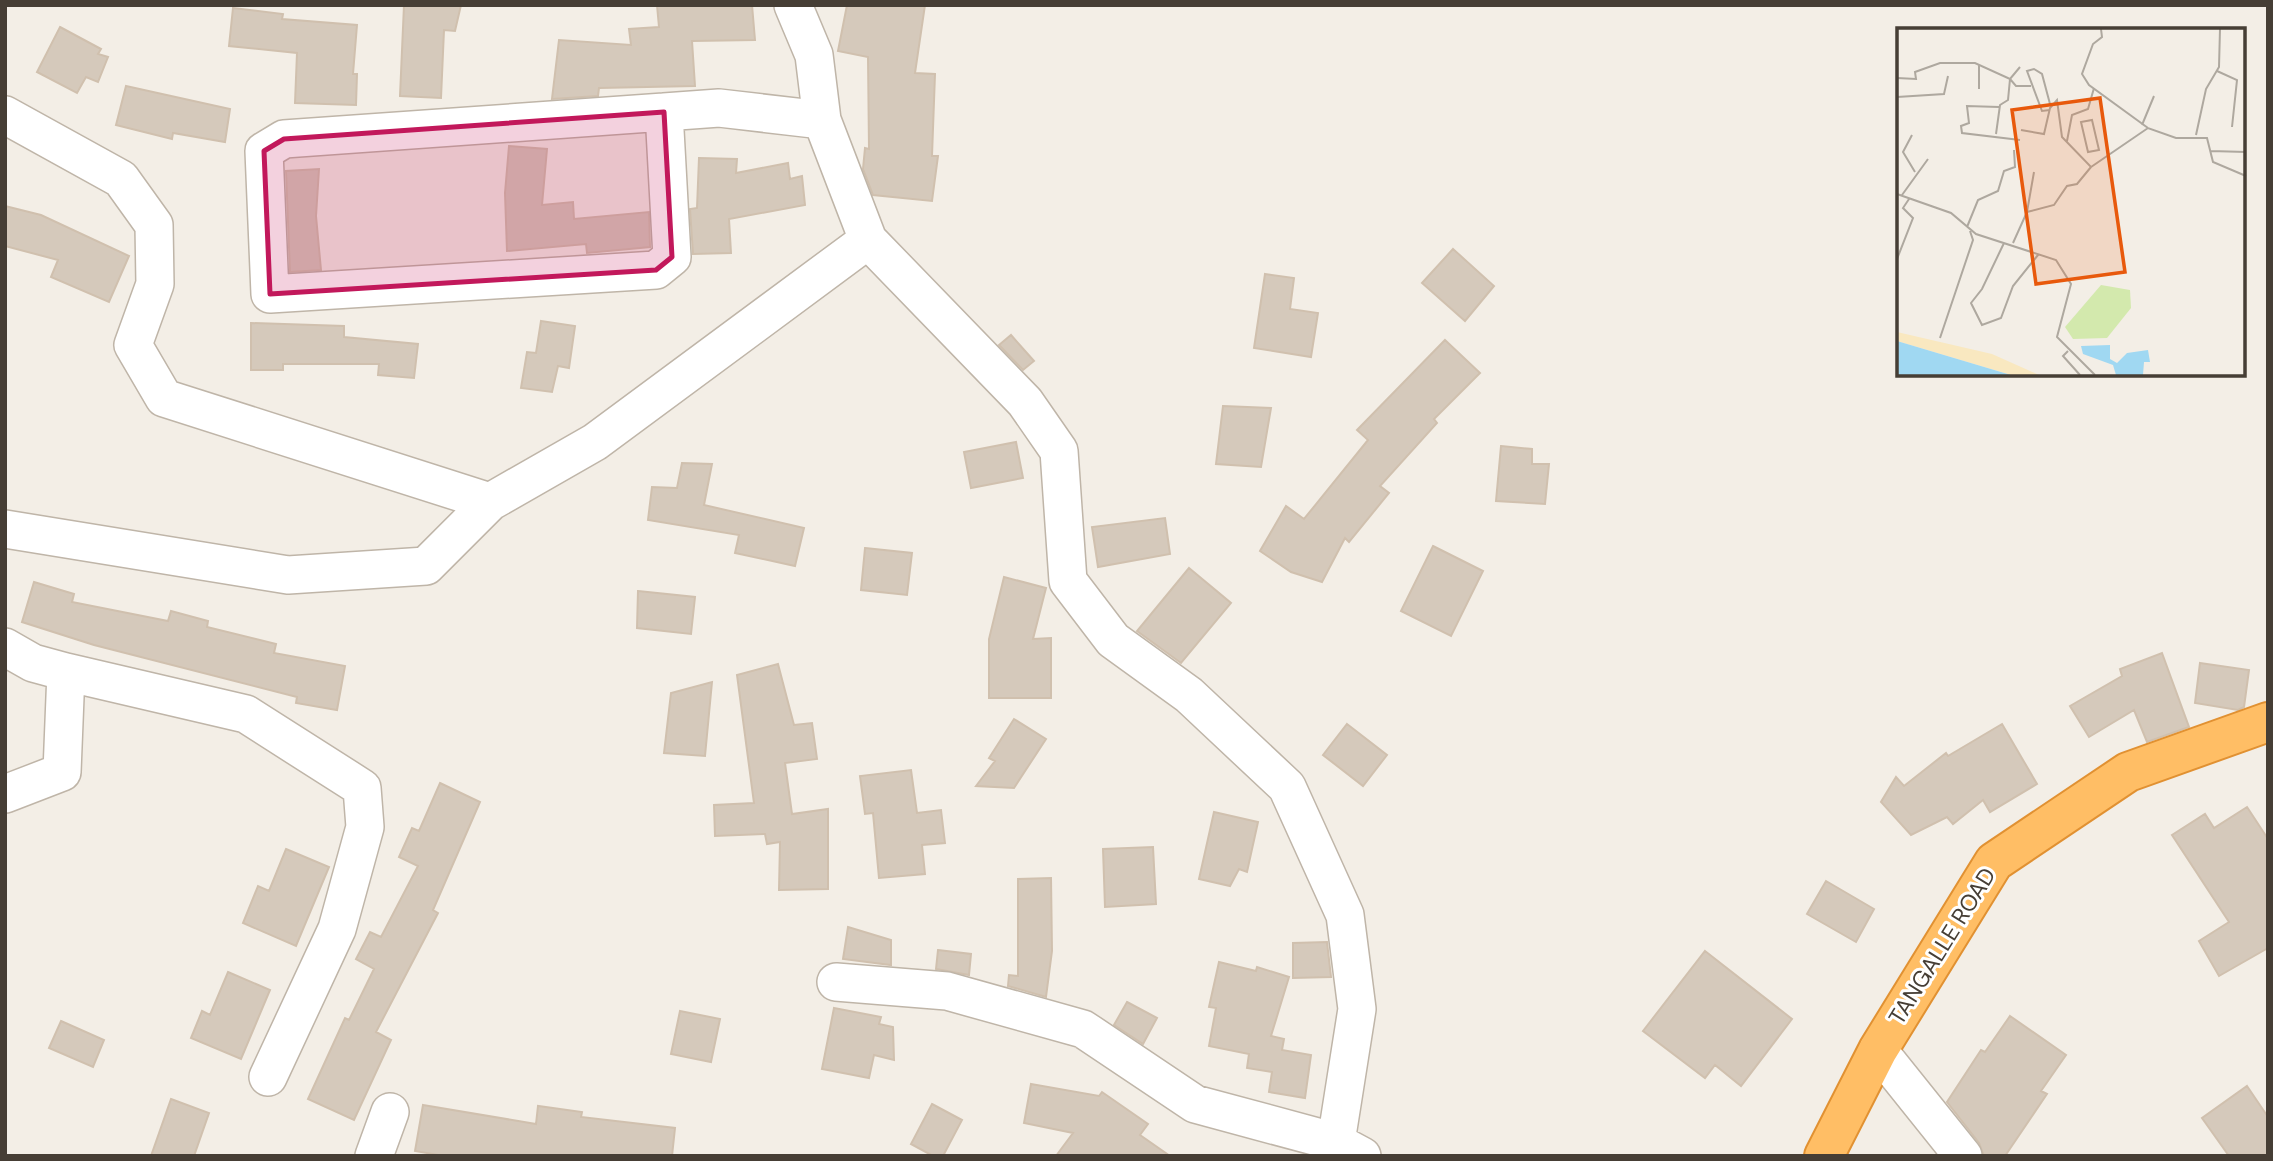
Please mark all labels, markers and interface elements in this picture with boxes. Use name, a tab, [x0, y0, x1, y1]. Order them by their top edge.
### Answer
inset map	[1897, 28, 2245, 376]
street label: TANGALLE ROAD	[1882, 862, 2002, 1030]

